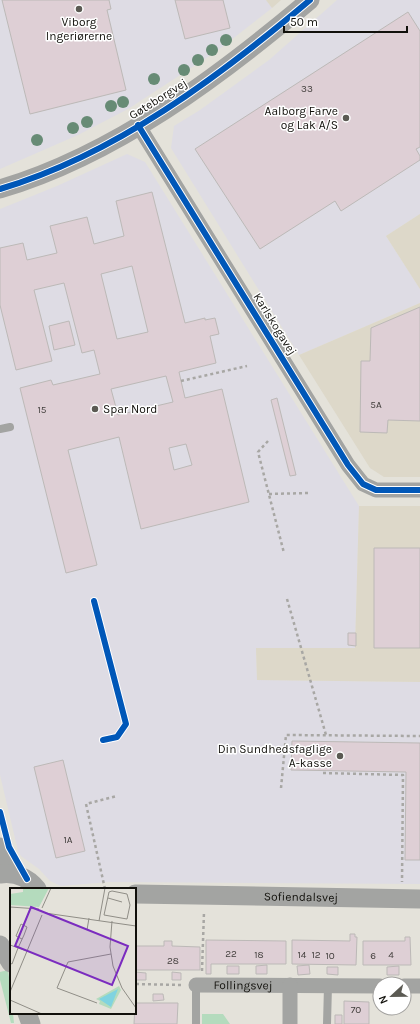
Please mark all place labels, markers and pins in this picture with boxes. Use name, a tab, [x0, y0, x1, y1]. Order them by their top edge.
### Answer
marker: Viborg Ingeriørerne	[74, 4, 84, 14]
place label: Viborg Ingeriørerne	[46, 15, 112, 43]
place label: Aalborg Farve og Lak A/S	[265, 104, 338, 132]
marker: Aalborg Farve og Lak A/S	[341, 113, 351, 123]
place label: Spar Nord	[103, 402, 157, 416]
marker: Spar Nord	[90, 404, 100, 414]
place label: Din Sundhedsfaglige A-kasse	[218, 742, 332, 770]
marker: Din Sundhedsfaglige A-kasse	[335, 751, 345, 761]

